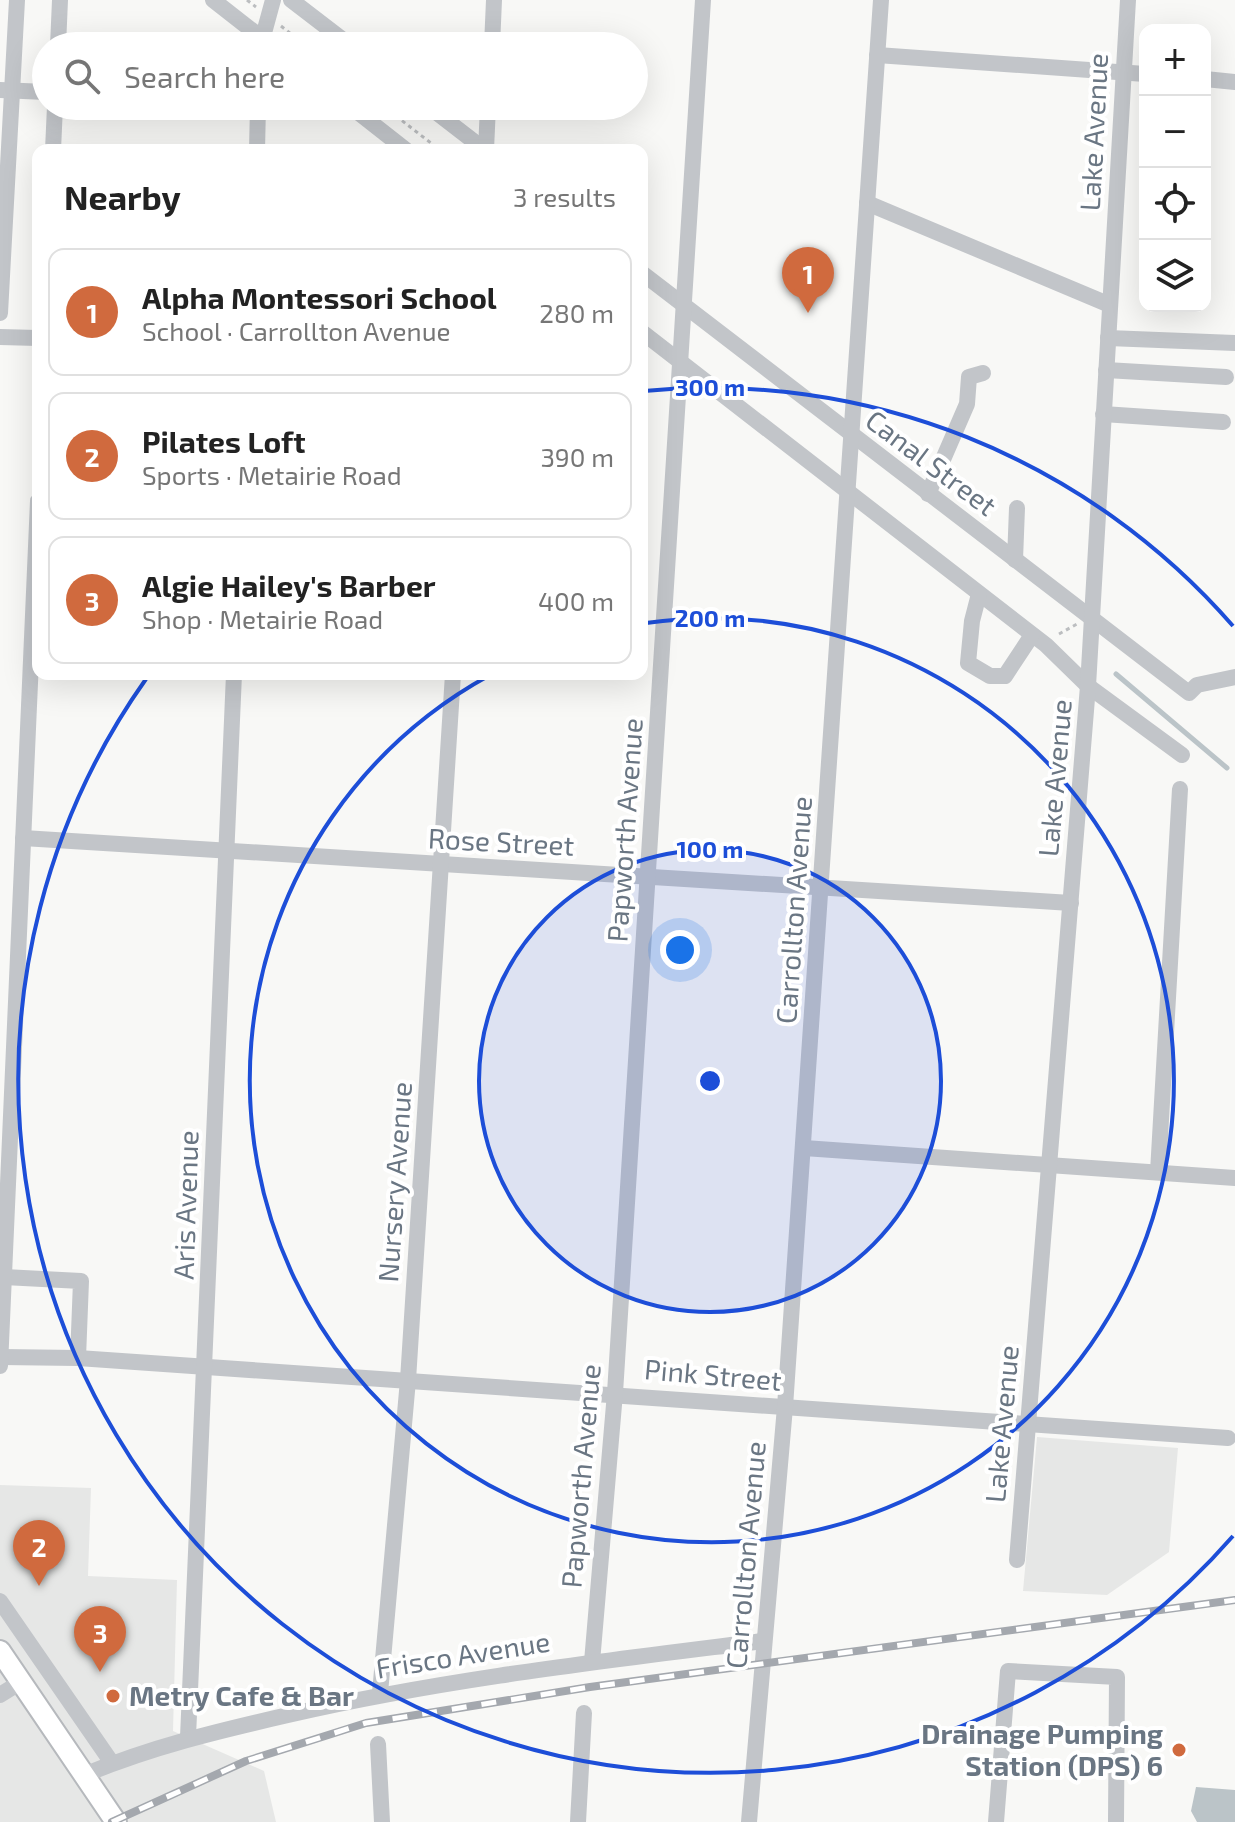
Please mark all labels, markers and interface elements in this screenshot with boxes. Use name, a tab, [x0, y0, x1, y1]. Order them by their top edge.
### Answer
map controls	[1139, 24, 1211, 312]
button: +	[1139, 24, 1211, 96]
search box	[32, 32, 648, 120]
street label: Lake Avenue	[1072, 52, 1114, 212]
icon: search	[60, 54, 104, 98]
text: Search here	[124, 58, 285, 94]
button: −	[1139, 96, 1211, 168]
button: locate	[1139, 168, 1211, 240]
text: Nearby	[64, 176, 181, 217]
text: 3 results	[513, 181, 616, 212]
button: layers	[1139, 240, 1211, 312]
pin: 1	[782, 247, 834, 313]
text: Alpha Montessori School	[142, 279, 497, 315]
text: 1	[86, 297, 98, 328]
text: 280 m	[539, 297, 614, 328]
text: School · Carrollton Avenue	[142, 315, 450, 346]
text: 300 m	[675, 372, 745, 401]
street label: Canal Street	[860, 402, 1004, 522]
text: Pilates Loft	[142, 423, 306, 459]
text: 2	[84, 441, 100, 472]
text: 390 m	[540, 441, 614, 472]
text: Sports · Metairie Road	[142, 459, 402, 490]
text: Algie Hailey's Barber	[142, 567, 436, 603]
text: 3	[85, 585, 99, 616]
text: 400 m	[538, 585, 614, 616]
text: Shop · Metairie Road	[142, 603, 383, 634]
text: 200 m	[675, 603, 745, 632]
street label: Lake Avenue	[1030, 698, 1078, 858]
street label: Papworth Avenue	[599, 717, 649, 943]
street label: Carrollton Avenue	[768, 795, 818, 1025]
street label: Rose Street	[427, 820, 575, 862]
text: 100 m	[677, 834, 743, 863]
your location	[660, 930, 700, 970]
centre of rings	[696, 1067, 724, 1095]
street label: Nursery Avenue	[370, 1080, 418, 1283]
street label: Aris Avenue	[165, 1130, 205, 1280]
street label: Lake Avenue	[977, 1344, 1025, 1504]
street label: Pink Street	[643, 1351, 783, 1397]
street label: Papworth Avenue	[553, 1363, 607, 1589]
street label: Carrollton Avenue	[718, 1440, 772, 1670]
pin: 2	[13, 1520, 65, 1586]
pin: 3	[74, 1606, 126, 1672]
street label: Frisco Avenue	[373, 1623, 552, 1685]
place label: Metry Cafe & Bar	[129, 1678, 354, 1712]
marker: Metry Cafe & Bar	[104, 1687, 122, 1705]
place label: Drainage Pumping Station (DPS) 6	[921, 1716, 1163, 1782]
marker: Drainage Pumping Station (DPS) 6	[1170, 1741, 1188, 1759]

